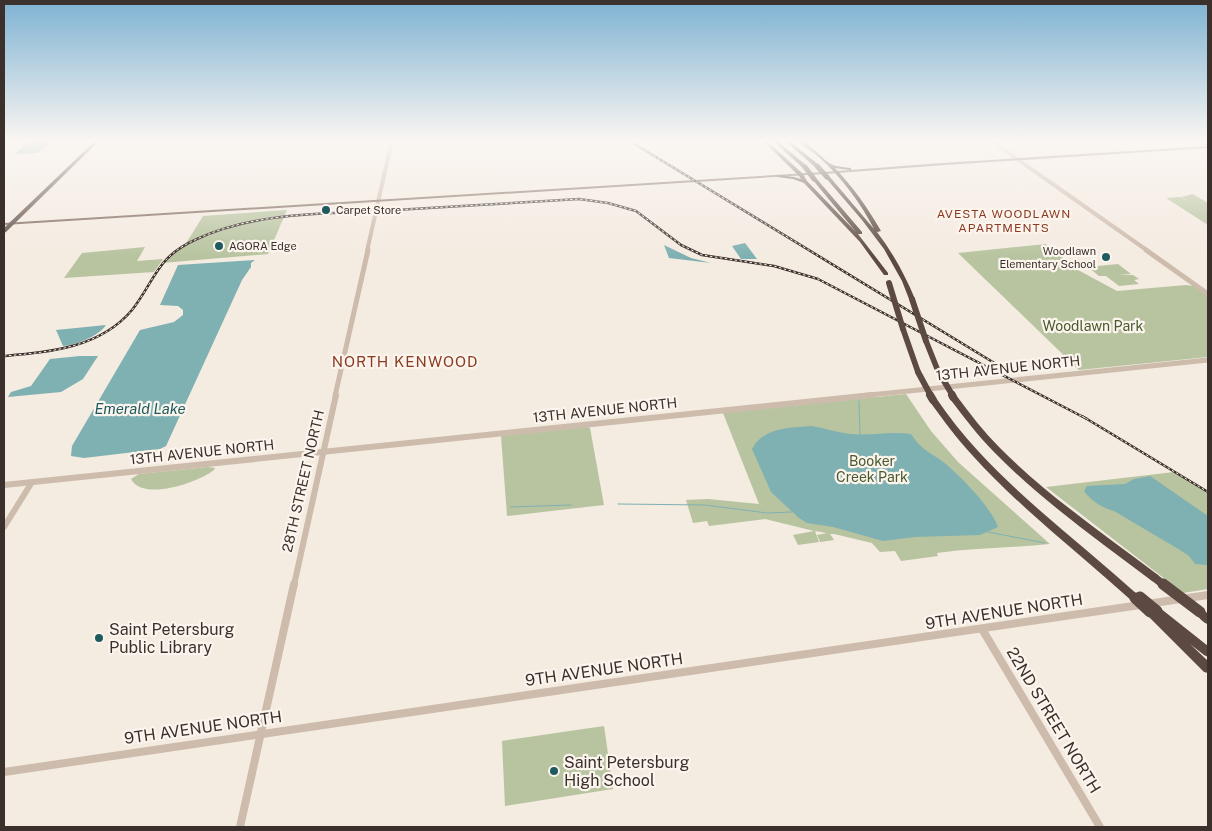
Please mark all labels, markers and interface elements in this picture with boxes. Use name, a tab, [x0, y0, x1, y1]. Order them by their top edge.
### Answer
marker: Carpet Store	[320, 204, 332, 216]
place label: Carpet Store	[336, 204, 401, 216]
district label: AVESTA WOODLAWN APARTMENTS	[937, 207, 1071, 235]
marker: AGORA Edge	[213, 240, 225, 252]
place label: AGORA Edge	[229, 240, 297, 252]
place label: Woodlawn Elementary School	[999, 245, 1096, 270]
marker: Woodlawn Elementary School	[1100, 251, 1112, 263]
park label: Woodlawn Park	[1043, 318, 1144, 334]
street label: 13TH AVENUE NORTH	[935, 352, 1081, 384]
district label: NORTH KENWOOD	[332, 353, 478, 370]
street label: 13TH AVENUE NORTH	[532, 394, 678, 426]
water label: Emerald Lake	[94, 400, 186, 417]
street label: 28TH STREET NORTH	[279, 408, 327, 554]
street label: 13TH AVENUE NORTH	[129, 436, 275, 468]
park label: Booker Creek Park	[836, 453, 908, 485]
street label: 9TH AVENUE NORTH	[924, 590, 1084, 633]
place label: Saint Petersburg Public Library	[109, 620, 235, 657]
marker: Saint Petersburg Public Library	[93, 632, 105, 644]
street label: 22ND STREET NORTH	[1002, 644, 1105, 797]
street label: 9TH AVENUE NORTH	[524, 649, 684, 690]
street label: 9TH AVENUE NORTH	[123, 707, 283, 748]
place label: Saint Petersburg High School	[564, 753, 690, 790]
marker: Saint Petersburg High School	[548, 765, 560, 777]

